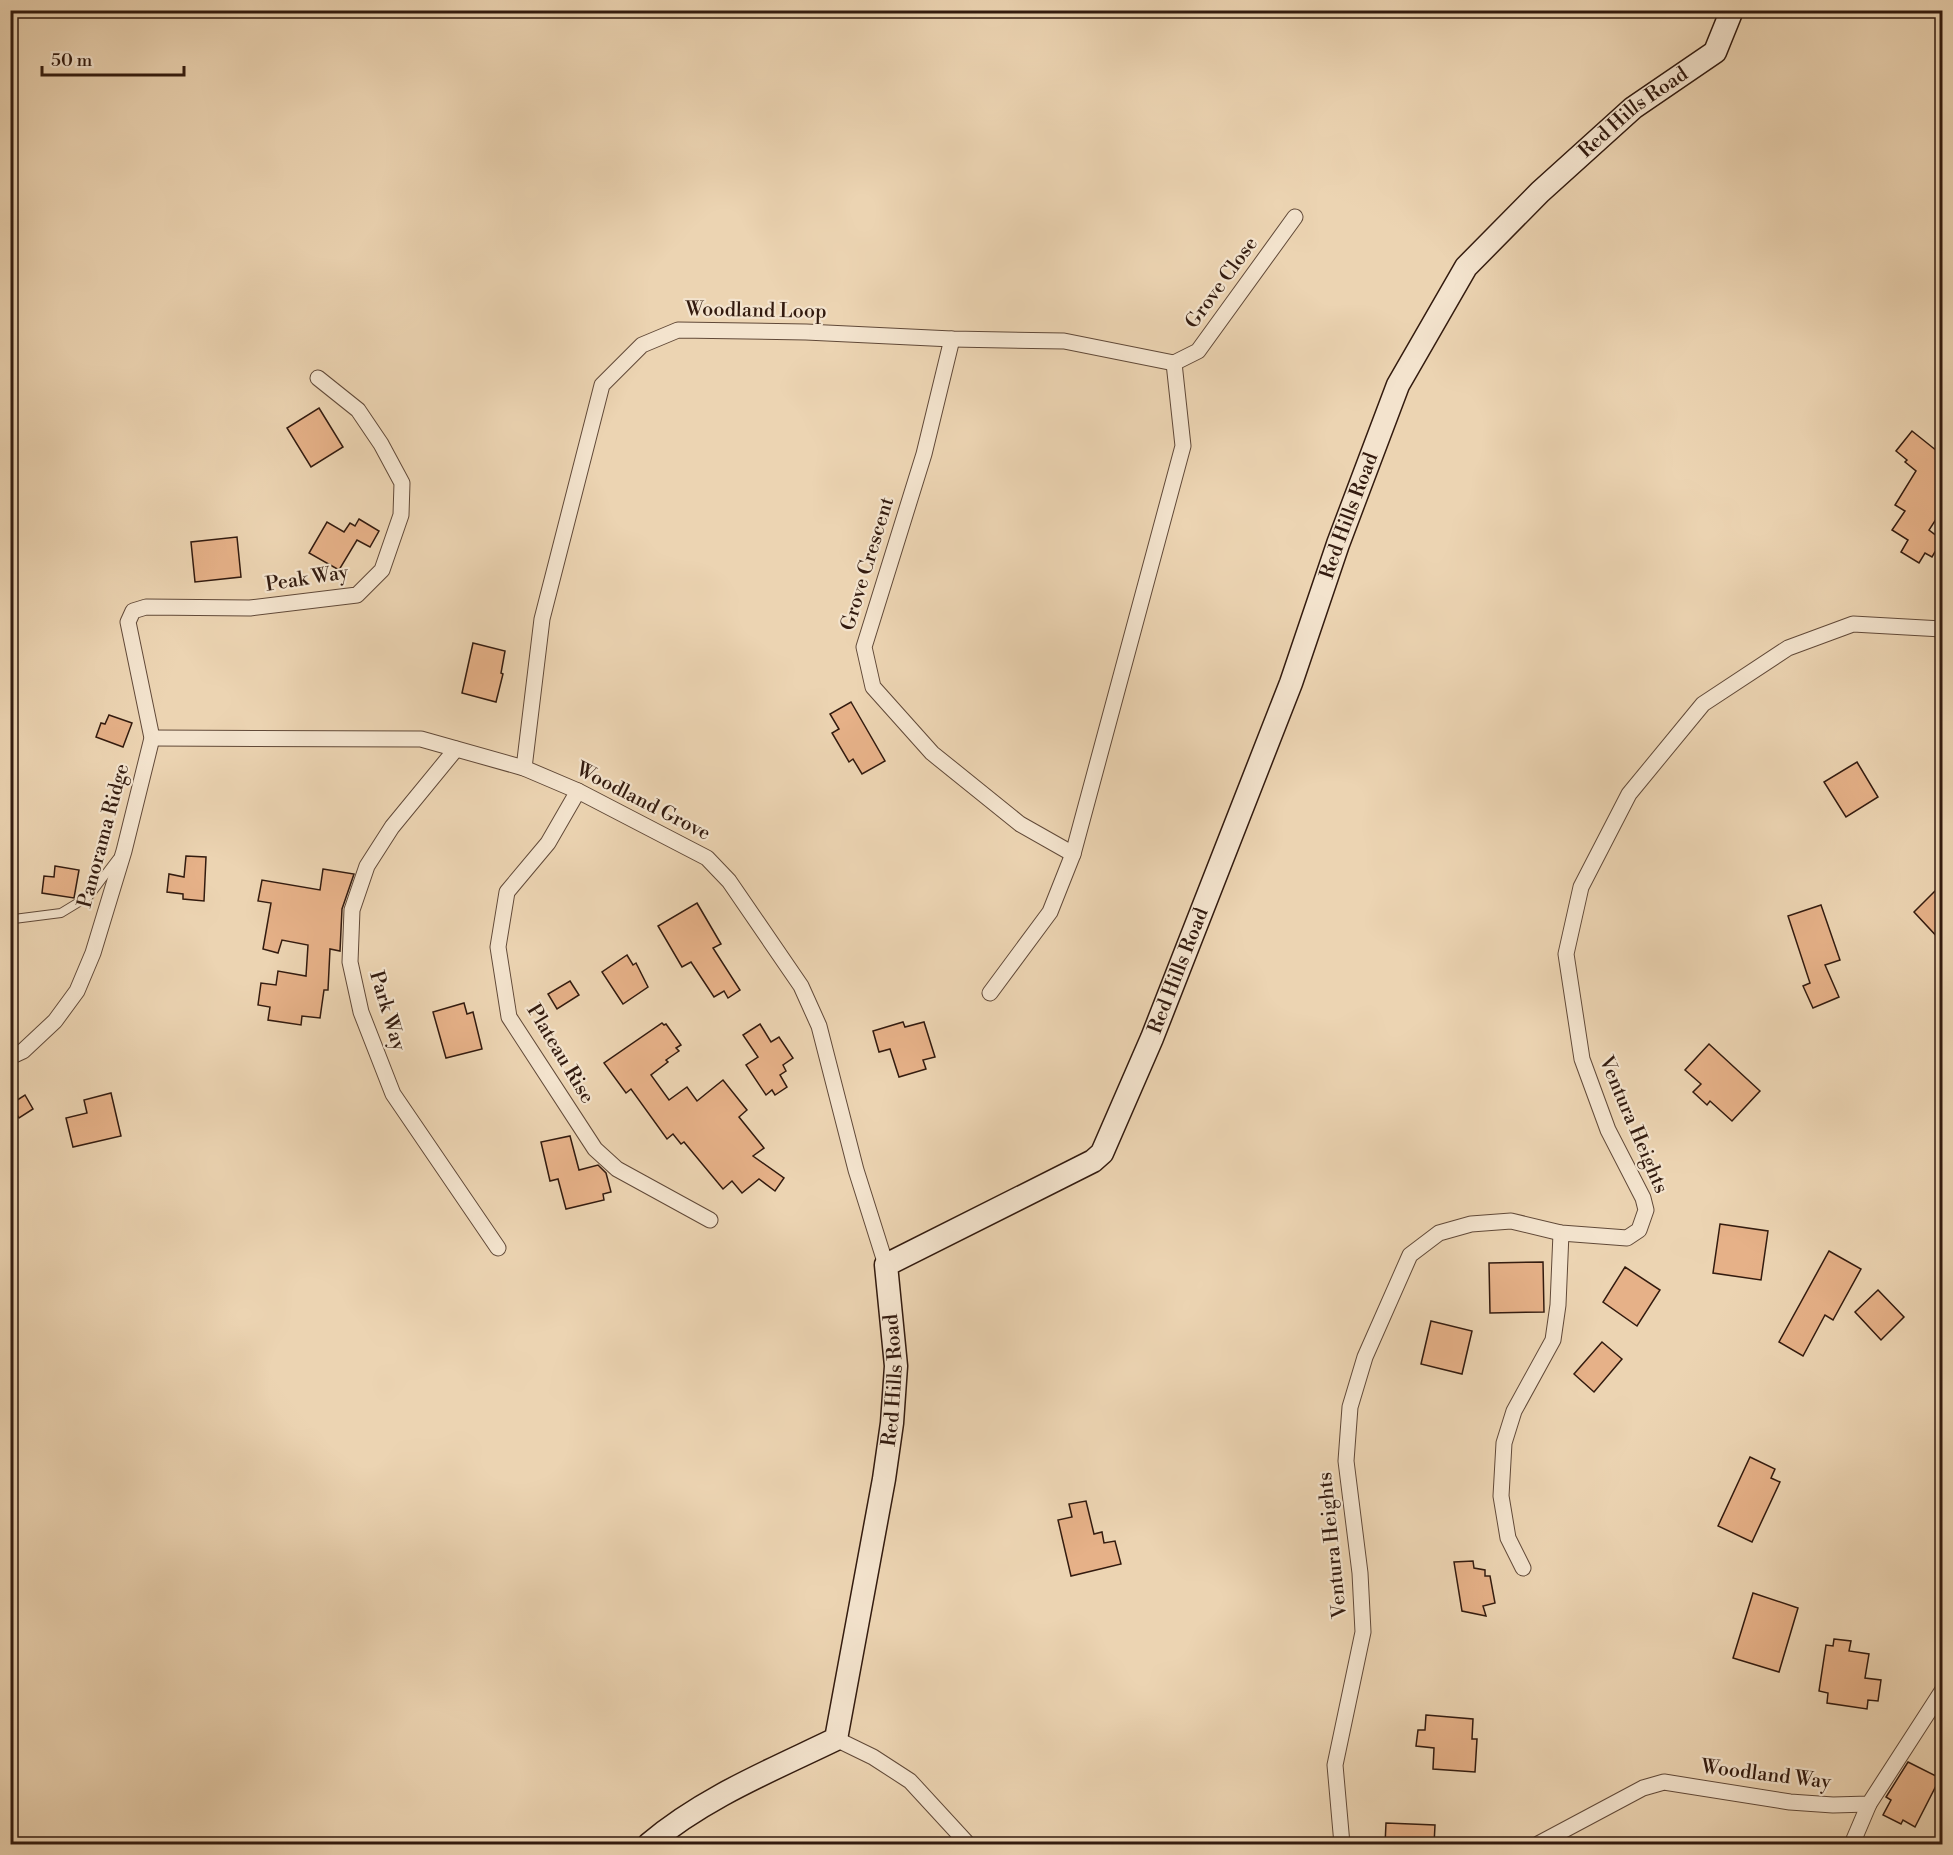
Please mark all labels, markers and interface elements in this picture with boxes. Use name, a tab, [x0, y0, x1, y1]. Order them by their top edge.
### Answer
scale bar	[42, 39, 184, 77]
text: 50 m	[51, 49, 93, 72]
street label: Red Hills Road	[1573, 61, 1693, 164]
street label: Grove Close	[1180, 232, 1264, 334]
street label: Woodland Loop	[684, 297, 827, 325]
street label: Red Hills Road	[1315, 448, 1384, 582]
street label: Grove Crescent	[836, 494, 900, 634]
street label: Peak Way	[264, 560, 351, 598]
street label: Woodland Grove	[571, 757, 715, 847]
street label: Panorama Ridge	[73, 761, 135, 911]
street label: Red Hills Road	[1142, 904, 1214, 1037]
street label: Park Way	[363, 968, 411, 1054]
street label: Plateau Rise	[521, 1000, 599, 1108]
street label: Ventura Heights	[1592, 1052, 1673, 1197]
street label: Red Hills Road	[876, 1312, 909, 1448]
street label: Ventura Heights	[1313, 1471, 1353, 1620]
street label: Woodland Way	[1699, 1755, 1833, 1795]

